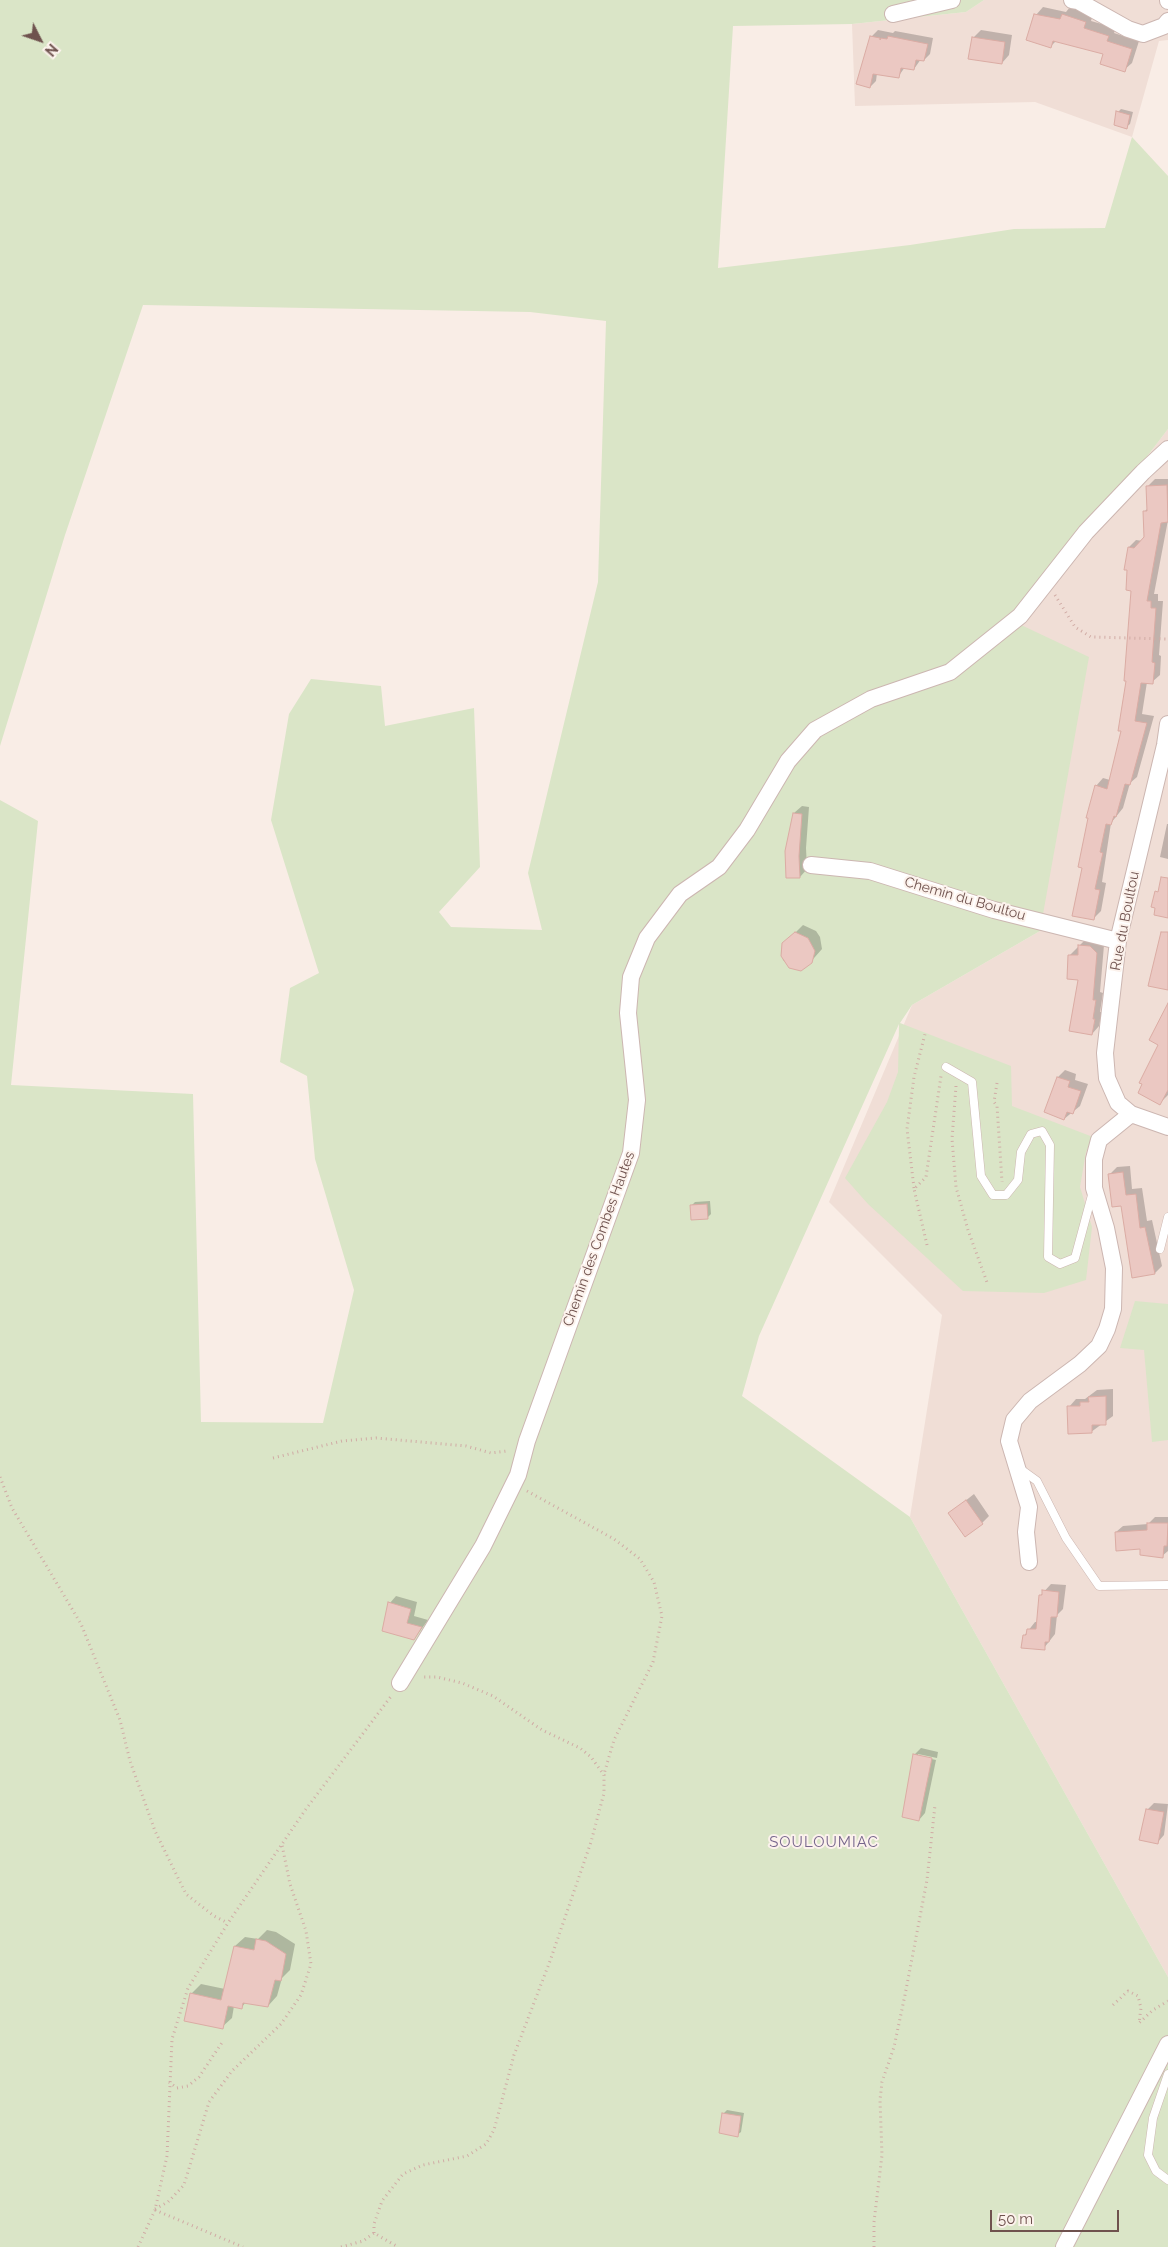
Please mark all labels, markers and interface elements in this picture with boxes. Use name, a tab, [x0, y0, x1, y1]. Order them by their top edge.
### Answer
north arrow	[15, 15, 65, 65]
text: N	[42, 41, 61, 59]
street label: Rue du Boultou	[1107, 870, 1143, 972]
street label: Chemin du Boultou	[903, 874, 1027, 924]
street label: Chemin des Combes Hautes	[560, 1149, 638, 1329]
district label: SOULOUMIAC	[768, 1833, 880, 1851]
scale bar	[993, 2200, 1122, 2232]
text: 50 m	[998, 2210, 1033, 2228]

